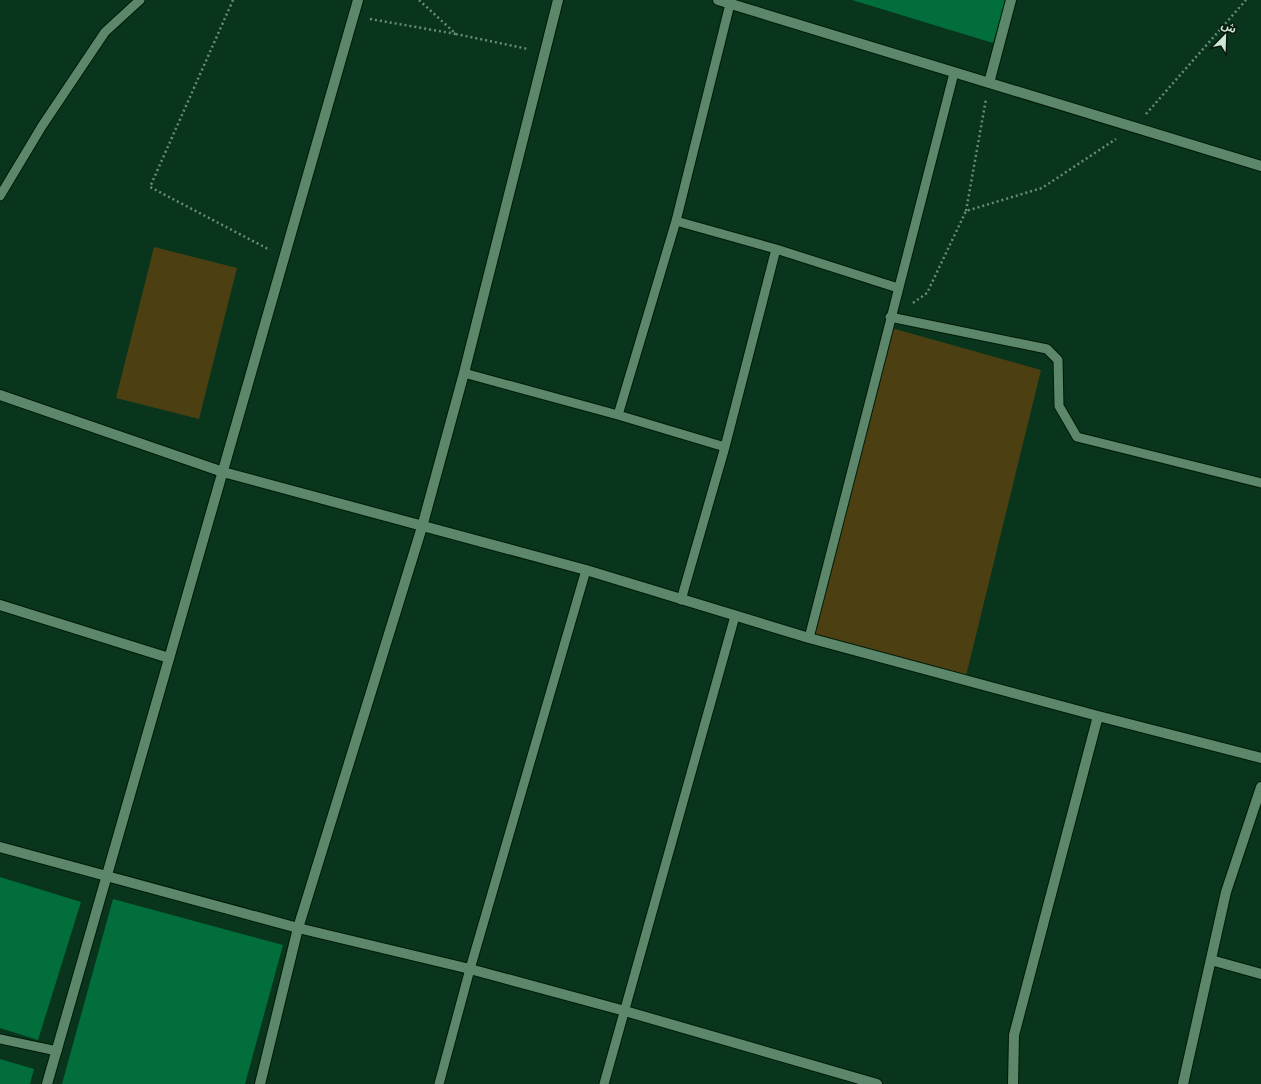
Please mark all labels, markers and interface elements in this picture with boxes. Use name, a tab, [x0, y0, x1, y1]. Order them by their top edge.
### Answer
north arrow	[1205, 16, 1245, 56]
text: ش	[1219, 17, 1239, 36]

